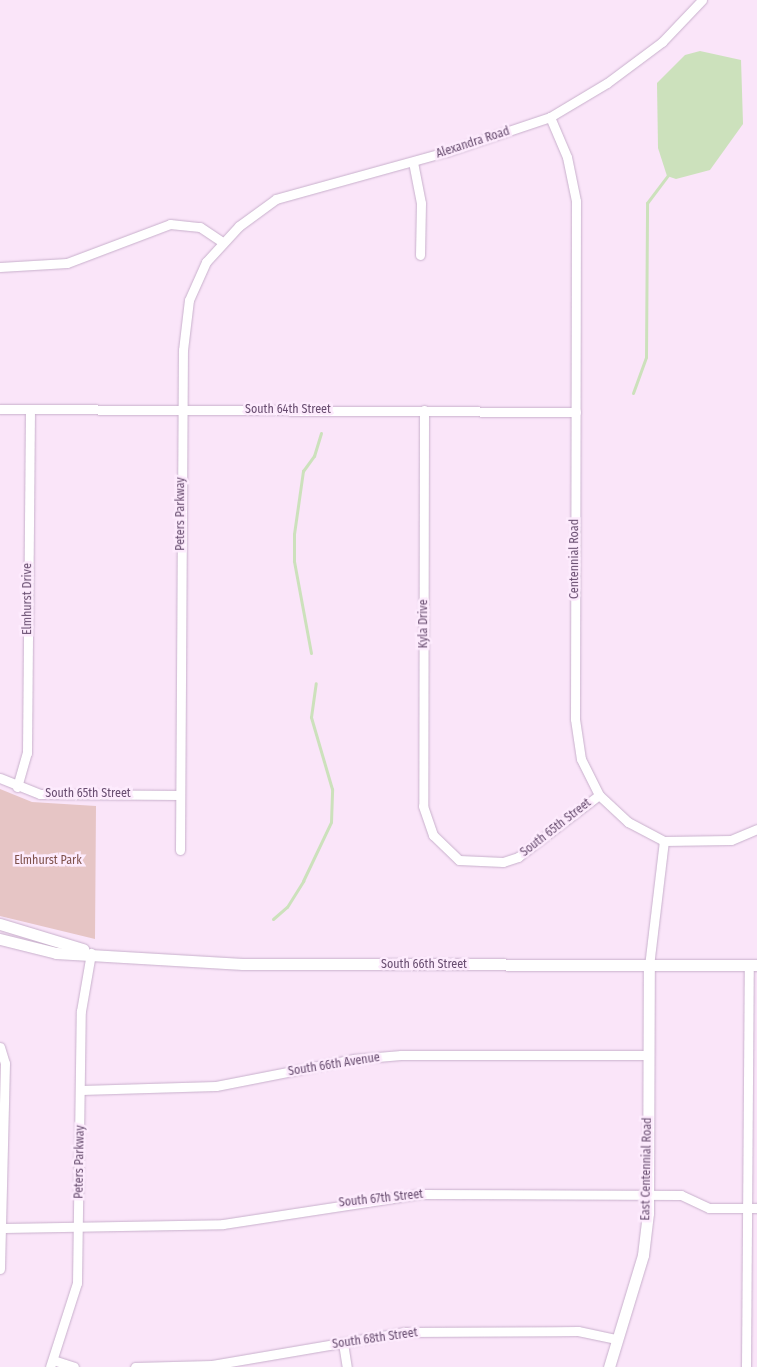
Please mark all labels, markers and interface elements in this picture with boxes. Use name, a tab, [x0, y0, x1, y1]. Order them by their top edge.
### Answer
street label: Alexandra Road	[434, 124, 512, 162]
street label: South 64th Street	[245, 403, 331, 417]
street label: Peters Parkway	[174, 477, 188, 551]
street label: Centennial Road	[568, 519, 582, 599]
street label: Elmhurst Drive	[21, 563, 35, 635]
street label: Kyla Drive	[417, 600, 431, 648]
street label: South 65th Street	[45, 787, 131, 801]
street label: South 65th Street	[518, 796, 594, 860]
park label: Elmhurst Park	[14, 854, 82, 868]
street label: South 66th Street	[381, 958, 467, 972]
street label: South 66th Avenue	[287, 1051, 381, 1079]
street label: East Centennial Road	[639, 1117, 655, 1221]
street label: Peters Parkway	[72, 1125, 88, 1199]
street label: South 67th Street	[338, 1187, 424, 1211]
street label: South 68th Street	[331, 1326, 419, 1352]

